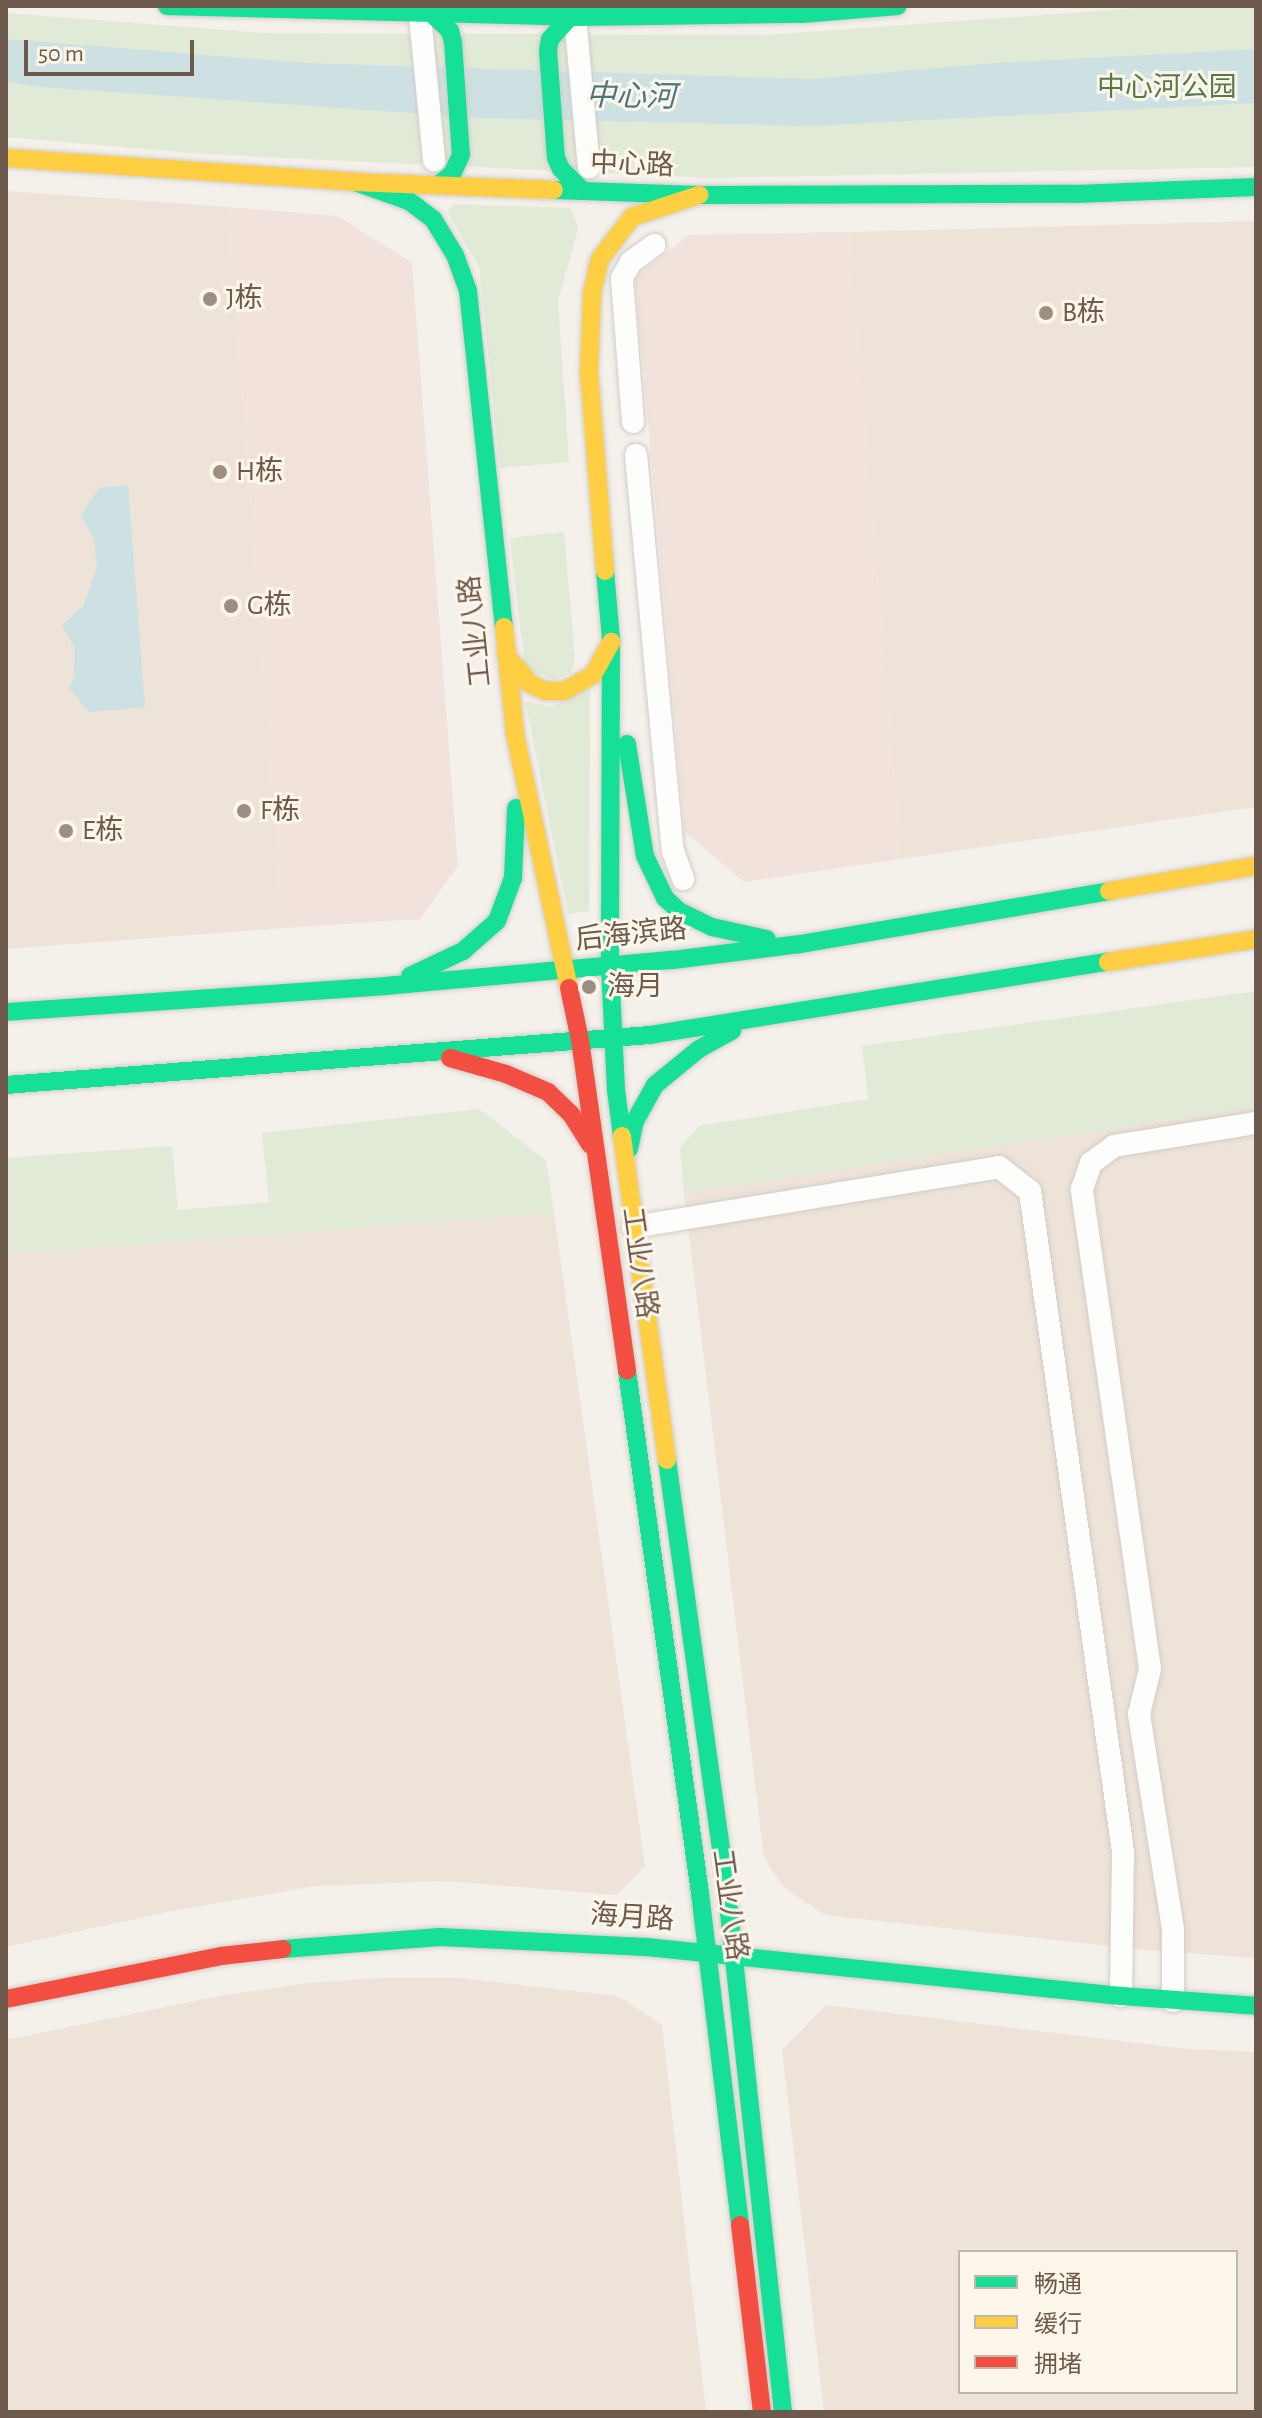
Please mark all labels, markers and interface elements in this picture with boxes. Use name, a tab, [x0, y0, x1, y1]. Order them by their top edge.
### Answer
scale bar	[28, 24, 198, 74]
text: 50 m	[38, 42, 84, 66]
park label: 中心河公园	[1097, 71, 1237, 105]
water label: 中心河	[586, 78, 676, 116]
street label: 中心路	[589, 147, 675, 183]
place label: J栋	[226, 282, 263, 316]
marker: J栋	[201, 290, 219, 308]
place label: B栋	[1062, 296, 1105, 330]
marker: B栋	[1037, 304, 1055, 322]
place label: H栋	[236, 455, 283, 489]
marker: H栋	[211, 463, 229, 481]
street label: 工业八路	[453, 574, 499, 688]
place label: G栋	[247, 589, 292, 623]
marker: G栋	[222, 597, 240, 615]
place label: F栋	[260, 794, 300, 828]
marker: F栋	[235, 802, 253, 820]
place label: E栋	[82, 814, 123, 848]
marker: E栋	[57, 822, 75, 840]
street label: 后海滨路	[574, 912, 688, 958]
place label: 海月	[607, 970, 663, 1004]
marker: 海月	[578, 976, 600, 998]
street label: 工业八路	[615, 1205, 663, 1321]
street label: 工业八路	[705, 1847, 753, 1963]
street label: 海月路	[589, 1898, 675, 1938]
legend	[958, 2250, 1238, 2394]
text: 畅通	[1034, 2273, 1082, 2297]
text: 缓行	[1034, 2313, 1082, 2337]
text: 拥堵	[1034, 2353, 1082, 2377]

